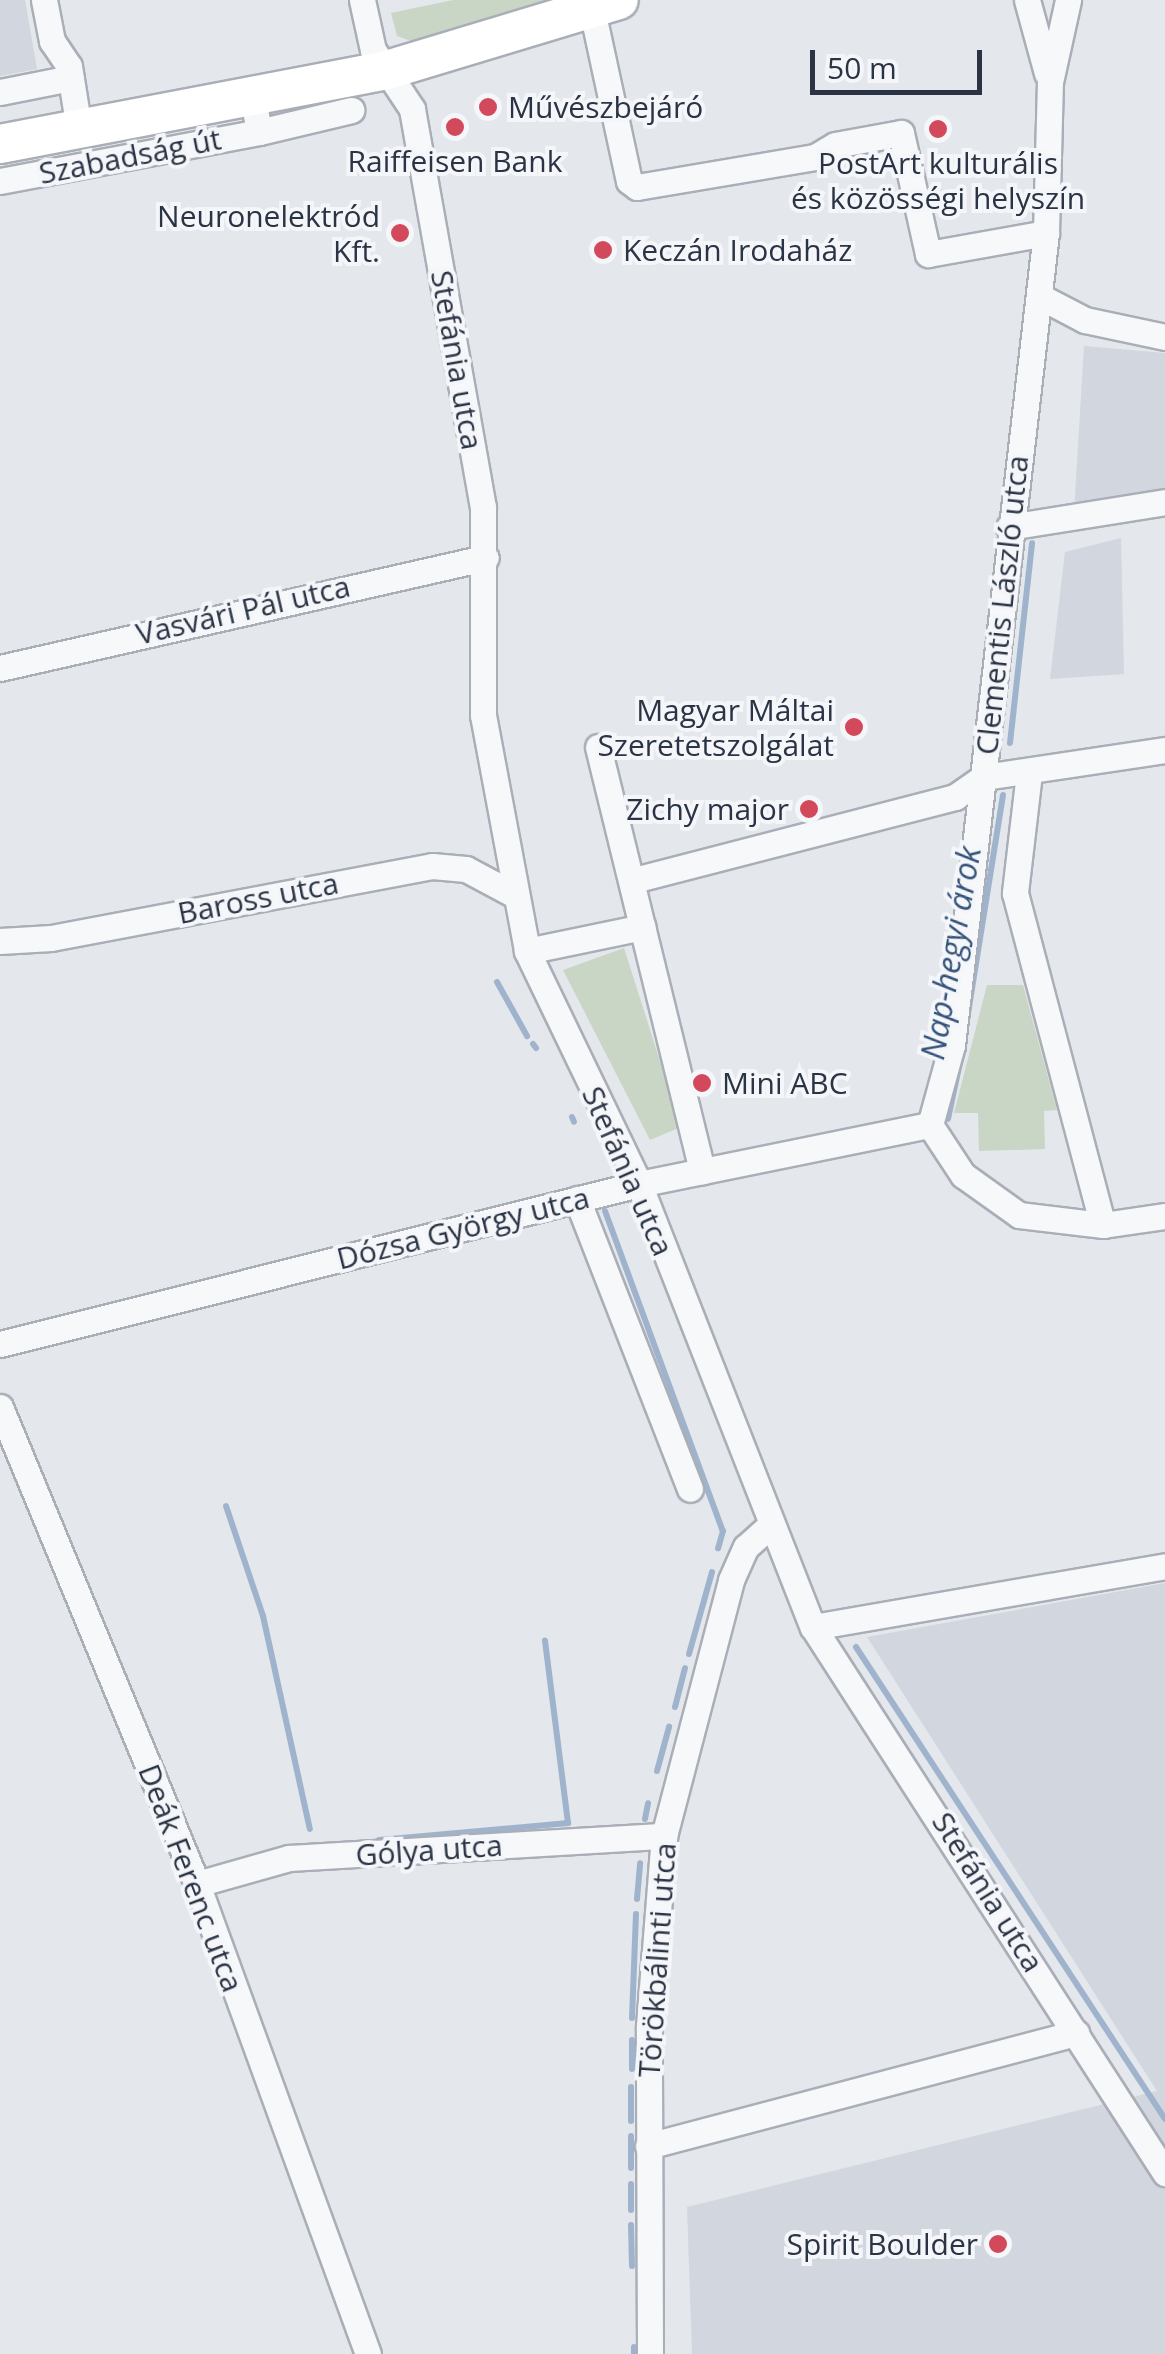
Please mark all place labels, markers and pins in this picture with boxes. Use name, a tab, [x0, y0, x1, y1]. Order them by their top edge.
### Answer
place label: Művészbejáró	[508, 89, 703, 125]
marker: Művészbejáró	[477, 96, 499, 118]
marker: Raiffeisen Bank	[444, 116, 466, 138]
marker: PostArt kulturális és közösségi helyszín	[927, 118, 949, 140]
place label: Raiffeisen Bank	[348, 143, 562, 179]
place label: PostArt kulturális és közösségi helyszín	[791, 145, 1085, 216]
place label: Neuronelektród Kft.	[157, 198, 380, 268]
marker: Neuronelektród Kft.	[389, 222, 411, 244]
place label: Keczán Irodaház	[623, 232, 852, 268]
marker: Keczán Irodaház	[592, 239, 614, 261]
place label: Magyar Máltai Szeretetszolgálat	[597, 692, 834, 762]
marker: Magyar Máltai Szeretetszolgálat	[843, 716, 865, 738]
place label: Zichy major	[626, 791, 789, 827]
marker: Zichy major	[798, 798, 820, 820]
place label: Mini ABC	[722, 1065, 848, 1101]
marker: Mini ABC	[691, 1072, 713, 1094]
place label: Spirit Boulder	[786, 2226, 978, 2262]
marker: Spirit Boulder	[987, 2233, 1009, 2255]

